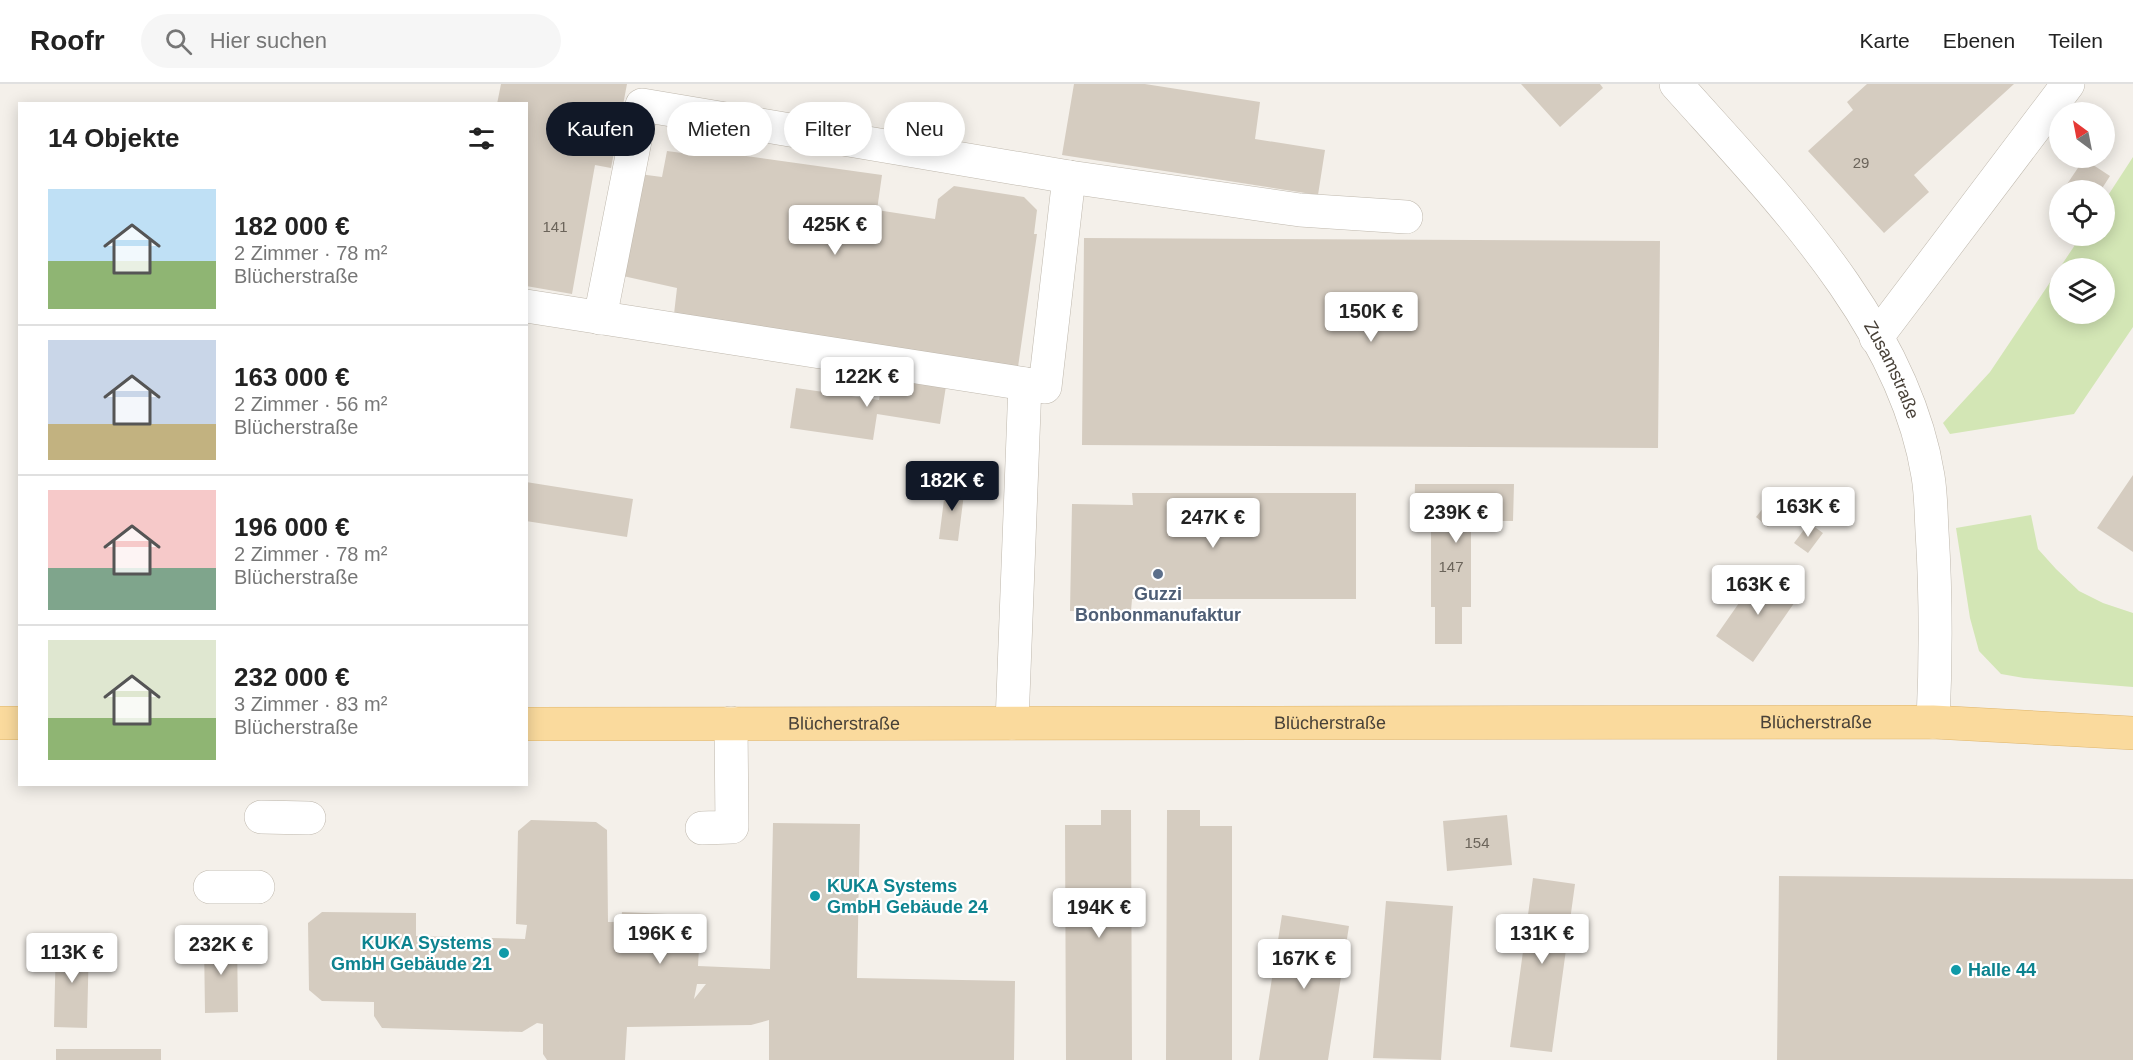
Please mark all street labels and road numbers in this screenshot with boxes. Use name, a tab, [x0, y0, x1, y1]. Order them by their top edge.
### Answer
street label: Zusamstraße	[1860, 317, 1923, 421]
street label: Blücherstraße	[1760, 712, 1872, 732]
street label: Blücherstraße	[788, 713, 900, 734]
street label: Blücherstraße	[1274, 713, 1386, 733]

